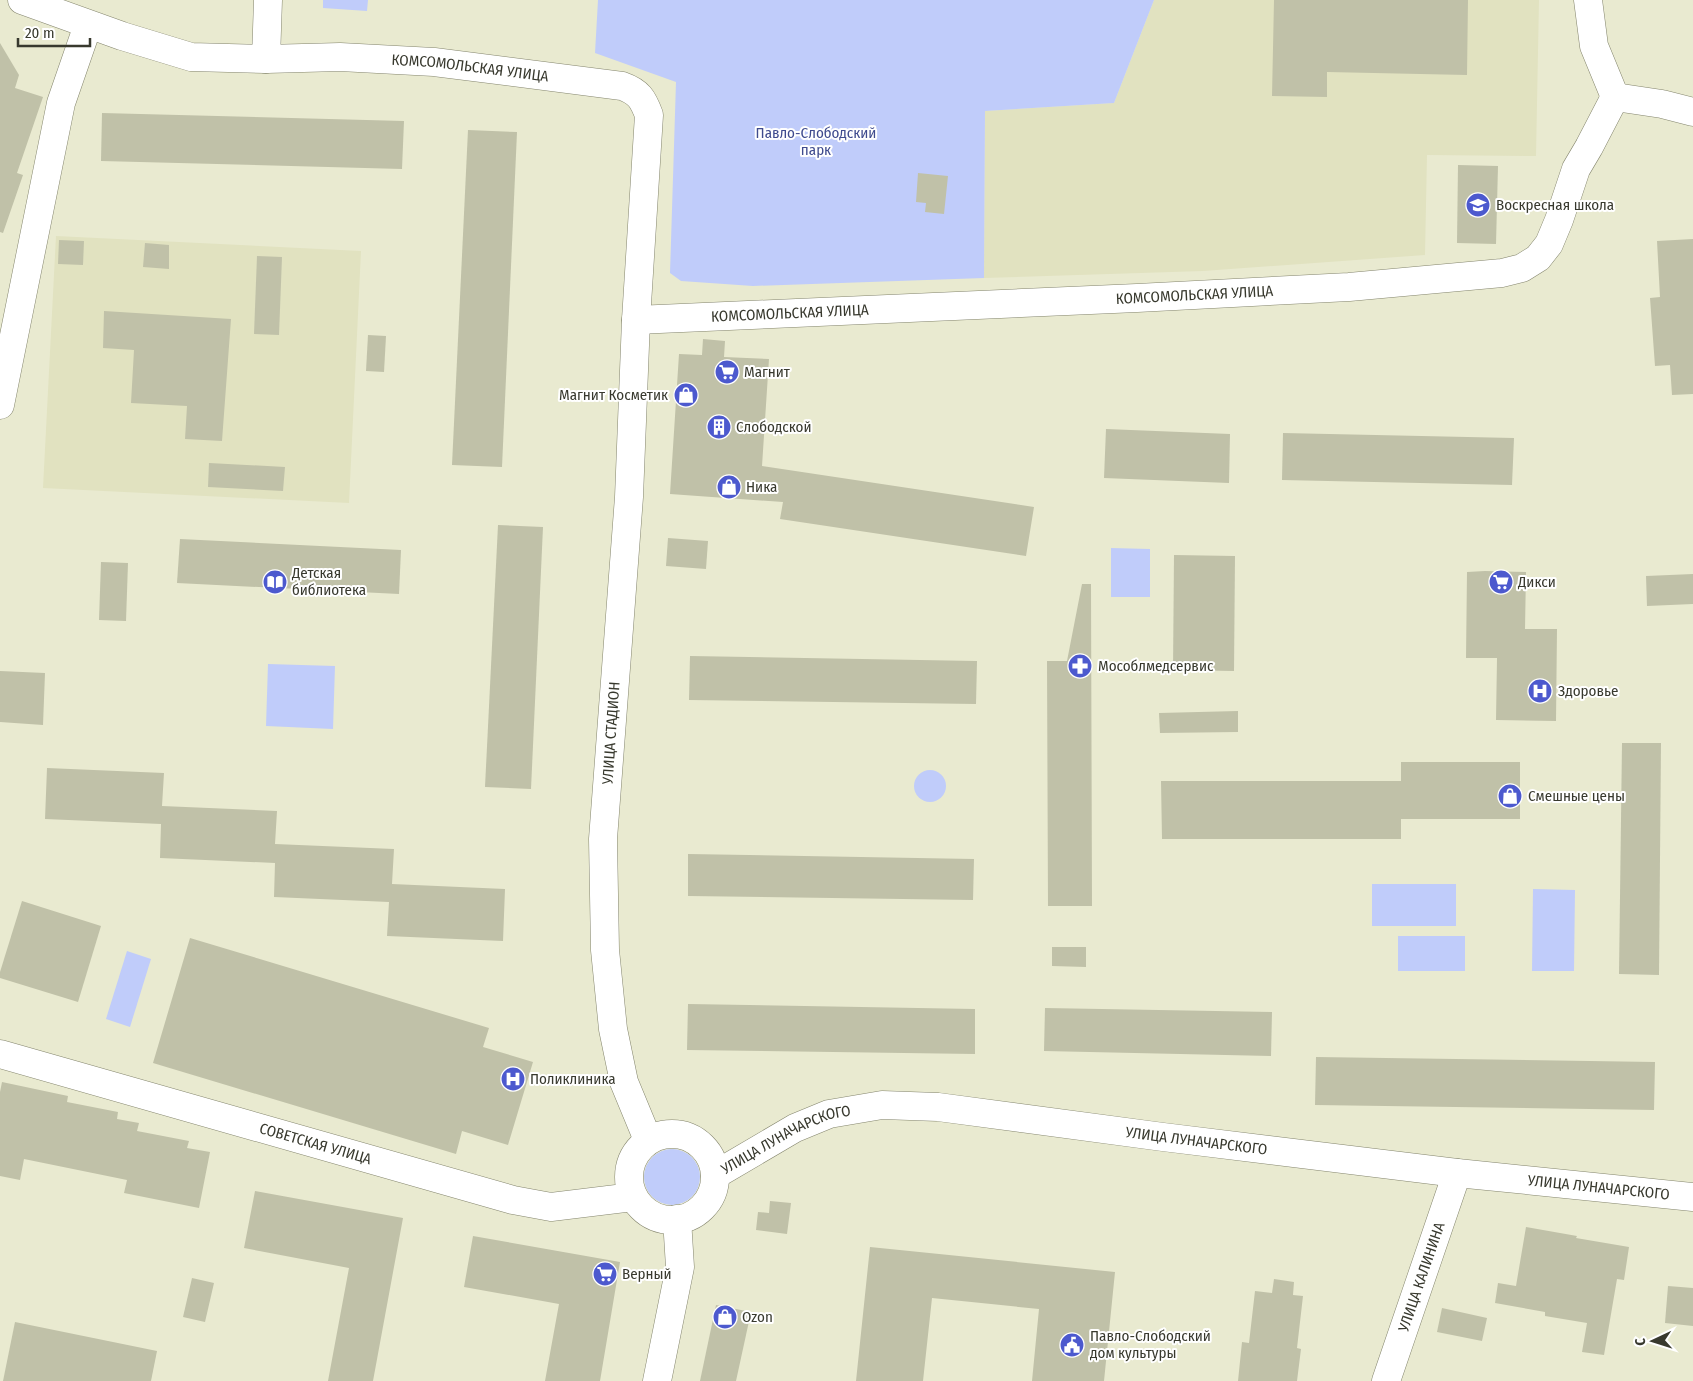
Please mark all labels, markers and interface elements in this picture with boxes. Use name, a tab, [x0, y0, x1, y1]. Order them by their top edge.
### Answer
scale bar	[18, 15, 90, 47]
text: 20 m	[25, 24, 55, 42]
street label: КОМСОМОЛЬСКАЯ УЛИЦА	[391, 51, 550, 86]
park label: Павло-Слободский парк	[756, 124, 876, 159]
school or university icon: Воскресная школа	[1465, 192, 1491, 218]
place label: Воскресная школа	[1496, 196, 1614, 214]
street label: КОМСОМОЛЬСКАЯ УЛИЦА	[1115, 282, 1274, 308]
street label: КОМСОМОЛЬСКАЯ УЛИЦА	[711, 301, 869, 326]
supermarket icon: Магнит	[714, 359, 740, 385]
place label: Магнит	[744, 363, 791, 381]
shop icon: Магнит Косметик	[673, 382, 699, 408]
place label: Магнит Косметик	[559, 386, 668, 404]
building icon: Слободской	[706, 414, 732, 440]
place label: Слободской	[736, 418, 812, 436]
shop icon: Ника	[716, 474, 742, 500]
place label: Ника	[746, 478, 777, 496]
place label: Детская библиотека	[291, 564, 366, 599]
library icon: Детская библиотека	[262, 569, 288, 595]
supermarket icon: Дикси	[1488, 569, 1514, 595]
place label: Дикси	[1517, 573, 1556, 591]
pharmacy icon: Мособлмедсервис	[1067, 653, 1093, 679]
place label: Мособлмедсервис	[1098, 657, 1214, 675]
hospital icon: Здоровье	[1527, 678, 1553, 704]
street label: УЛИЦА СТАДИОН	[598, 681, 624, 786]
place label: Здоровье	[1558, 682, 1618, 700]
shop icon: Смешные цены	[1497, 783, 1523, 809]
place label: Смешные цены	[1528, 787, 1625, 805]
hospital icon: Поликлиника	[500, 1066, 526, 1092]
place label: Поликлиника	[530, 1070, 616, 1088]
street label: УЛИЦА ЛУНАЧАРСКОГО	[717, 1101, 852, 1179]
street label: СОВЕТСКАЯ УЛИЦА	[257, 1119, 374, 1168]
street label: УЛИЦА ЛУНАЧАРСКОГО	[1124, 1123, 1268, 1159]
street label: УЛИЦА ЛУНАЧАРСКОГО	[1526, 1171, 1671, 1204]
street label: УЛИЦА КАЛИНИНА	[1394, 1220, 1449, 1335]
supermarket icon: Верный	[592, 1261, 618, 1287]
place label: Верный	[622, 1265, 672, 1283]
shop icon: Ozon	[712, 1304, 738, 1330]
place label: Ozon	[742, 1308, 773, 1326]
north arrow	[1628, 1316, 1678, 1366]
place label: Павло-Слободский дом культуры	[1090, 1327, 1211, 1362]
public building icon: Павло-Слободский дом культуры	[1059, 1332, 1085, 1358]
text: С	[1632, 1337, 1649, 1346]

